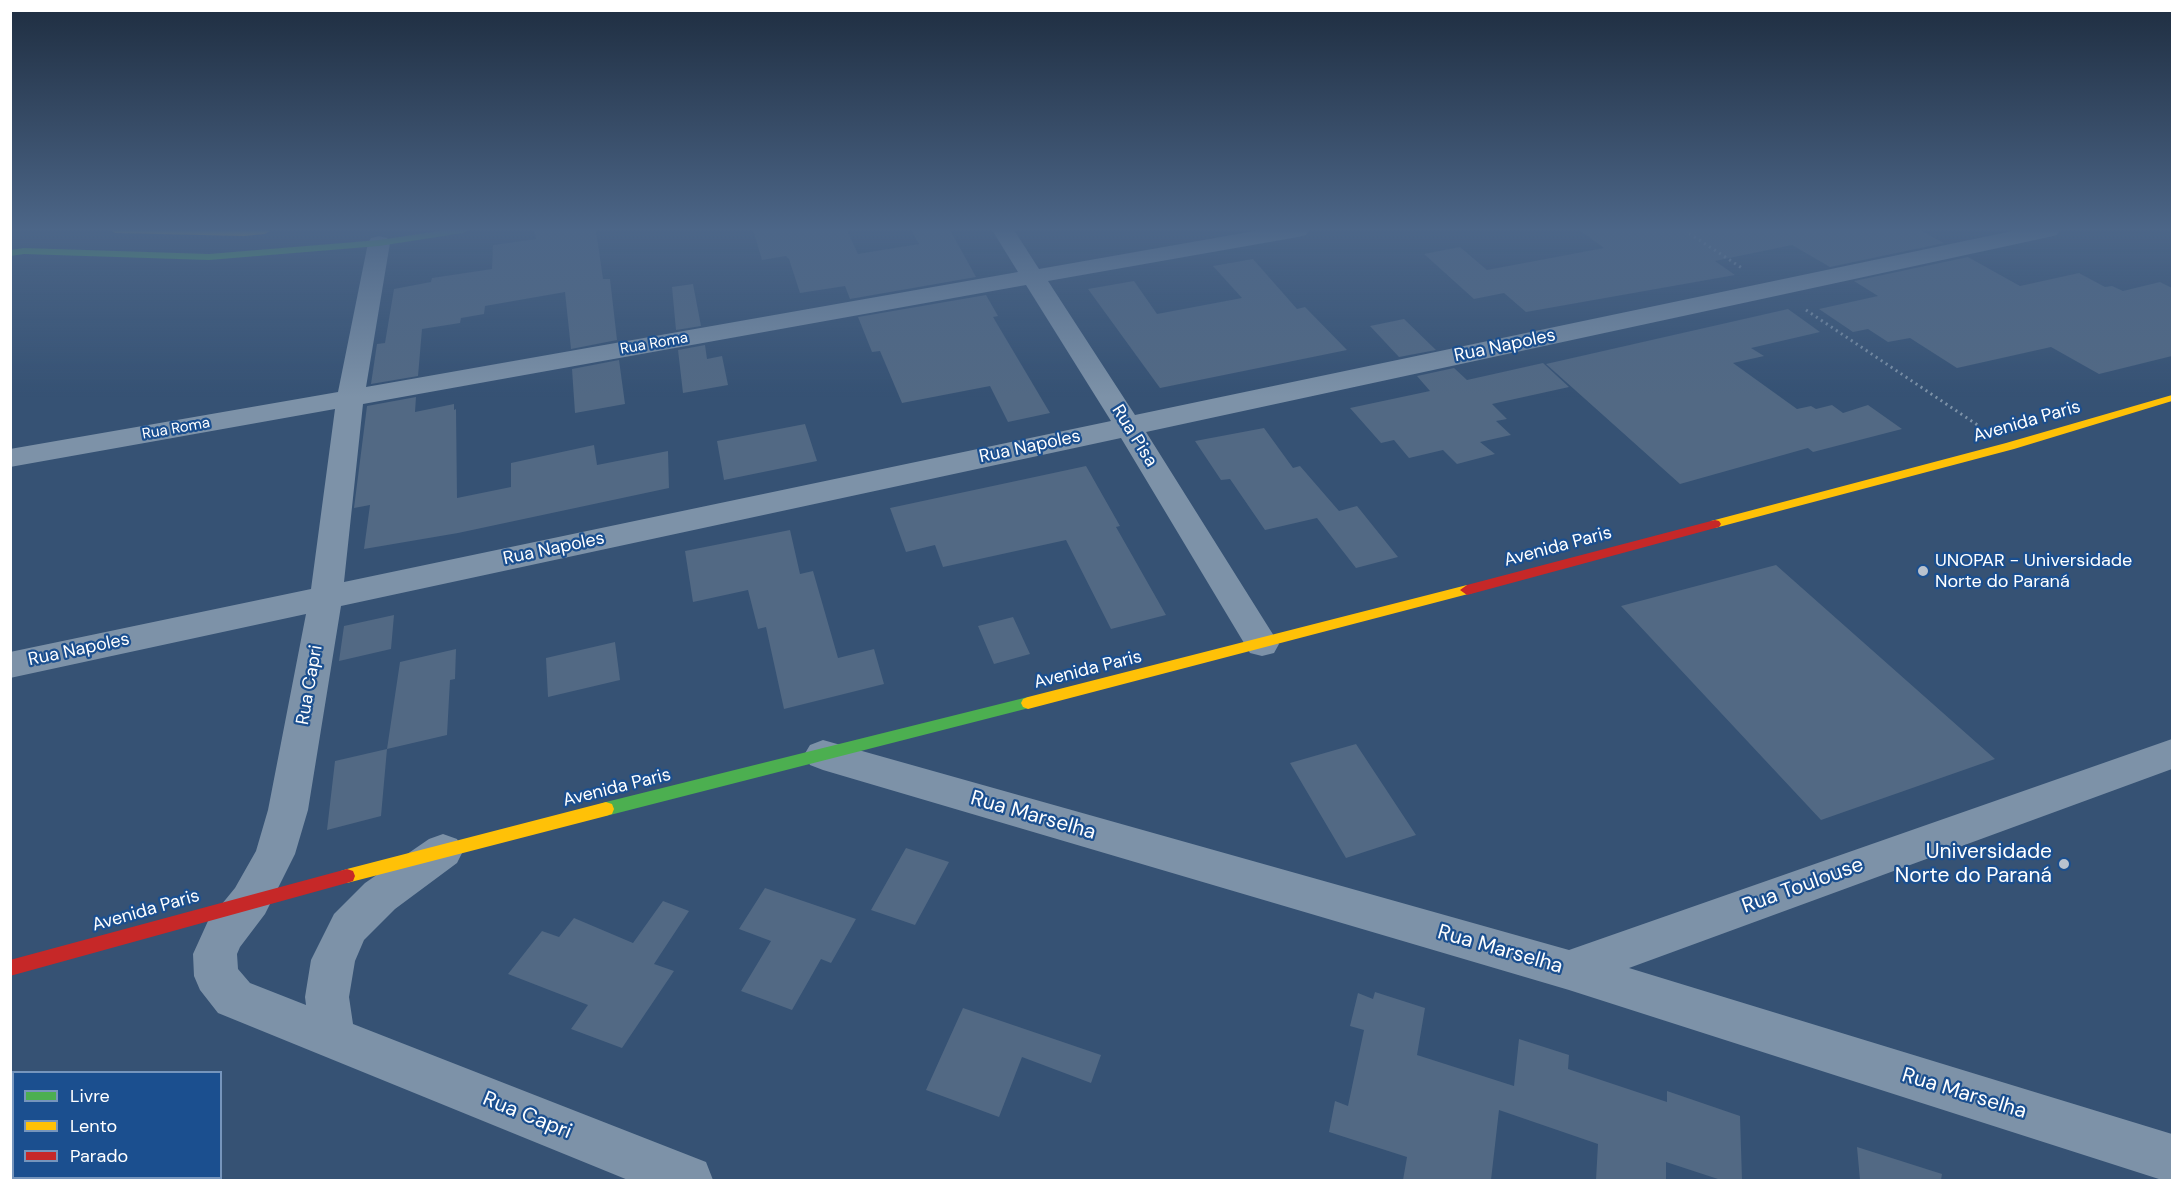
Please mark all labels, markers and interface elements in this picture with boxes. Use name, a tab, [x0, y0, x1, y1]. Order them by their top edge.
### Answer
street label: Rua Napoles	[1452, 325, 1558, 367]
street label: Rua Roma	[619, 329, 689, 359]
street label: Avenida Paris	[1971, 396, 2083, 448]
street label: Rua Pisa	[1107, 401, 1161, 471]
street label: Rua Roma	[141, 414, 211, 444]
street label: Rua Napoles	[977, 426, 1083, 468]
street label: Avenida Paris	[1502, 522, 1614, 572]
street label: Rua Napoles	[501, 528, 607, 570]
place label: UNOPAR - Universidade Norte do Paraná	[1935, 550, 2132, 592]
marker: UNOPAR - Universidade Norte do Paraná	[1916, 564, 1930, 578]
street label: Rua Napoles	[26, 629, 132, 671]
street label: Rua Capri	[292, 643, 328, 727]
street label: Avenida Paris	[1032, 646, 1144, 694]
street label: Avenida Paris	[561, 764, 673, 812]
street label: Rua Marselha	[968, 786, 1098, 846]
place label: Universidade Norte do Paraná	[1895, 839, 2052, 889]
street label: Rua Toulouse	[1739, 852, 1867, 920]
marker: Universidade Norte do Paraná	[2057, 857, 2071, 871]
street label: Avenida Paris	[90, 885, 202, 937]
street label: Rua Marselha	[1435, 920, 1565, 980]
street label: Rua Marselha	[1899, 1063, 2029, 1125]
legend	[12, 1071, 222, 1179]
text: Livre	[70, 1084, 110, 1108]
street label: Rua Capri	[479, 1087, 575, 1145]
text: Lento	[70, 1114, 117, 1138]
text: Parado	[70, 1144, 128, 1168]

